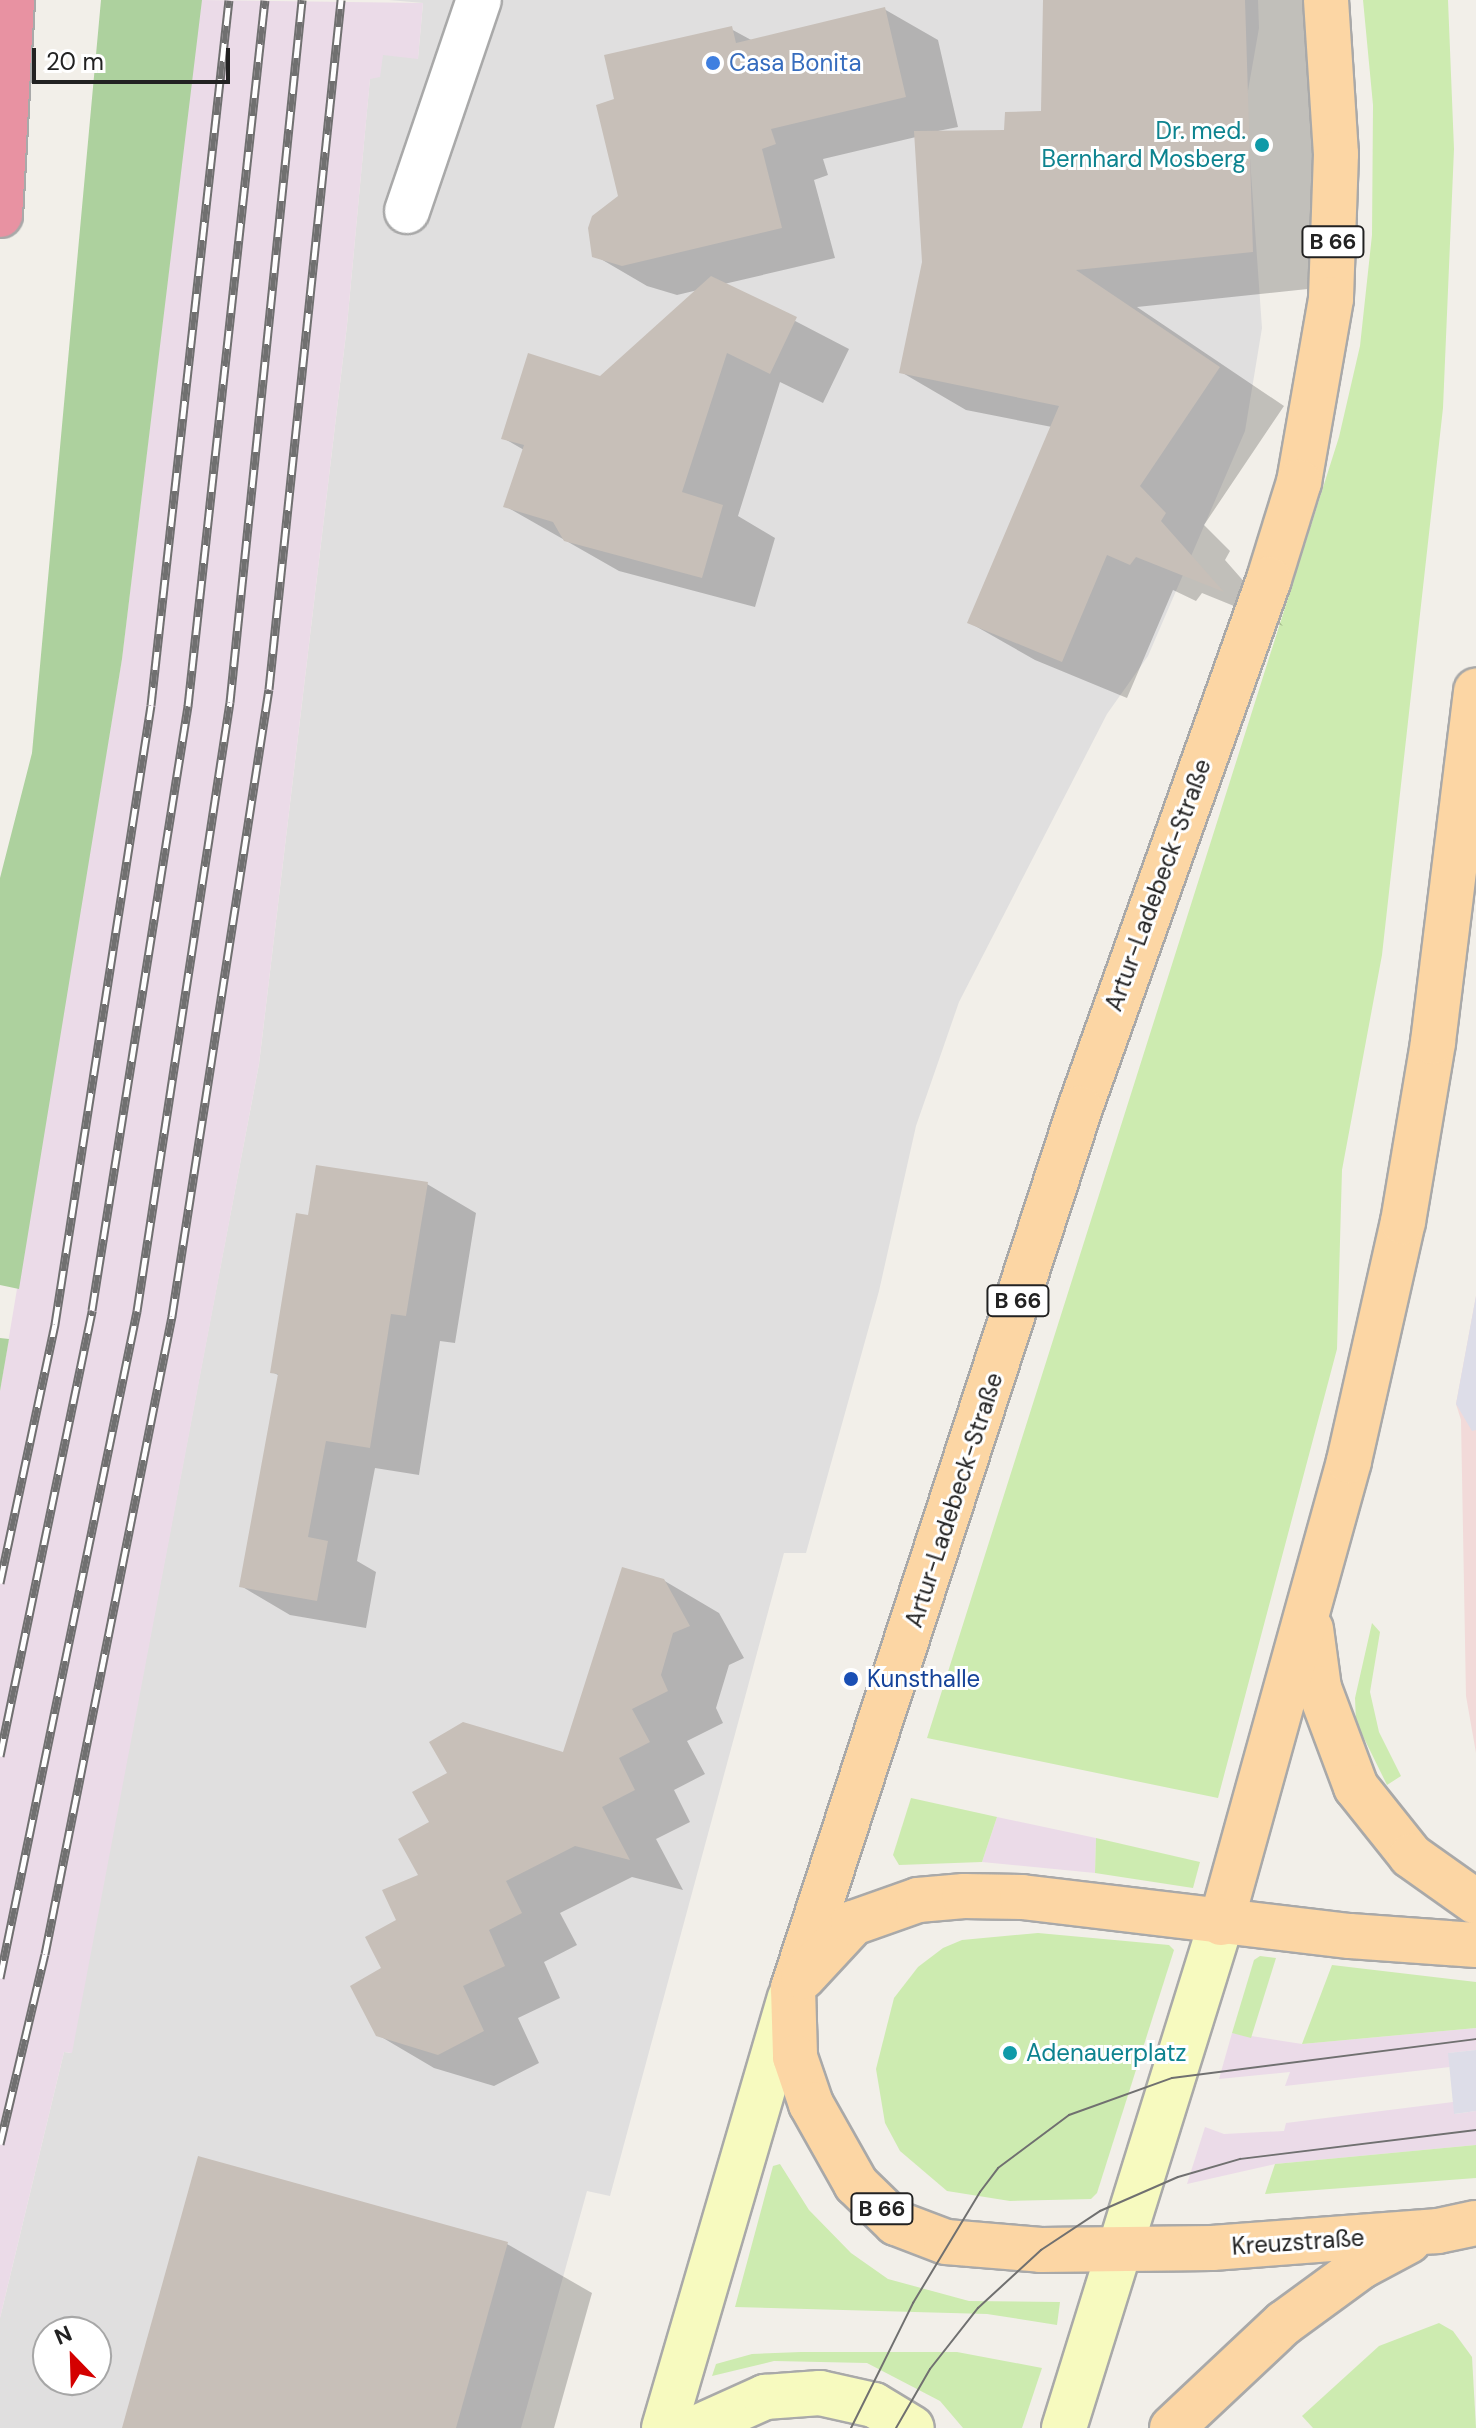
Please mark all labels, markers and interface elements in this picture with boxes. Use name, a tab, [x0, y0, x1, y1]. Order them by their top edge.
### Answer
scale bar	[36, 32, 234, 82]
text: 20 m	[46, 46, 104, 77]
place label: Casa Bonita	[729, 49, 861, 77]
marker: Casa Bonita	[704, 54, 722, 72]
place label: Dr. med. Bernhard Mosberg	[1041, 117, 1246, 173]
marker: Dr. med. Bernhard Mosberg	[1253, 136, 1271, 154]
road number: B 66	[1301, 224, 1365, 260]
street label: Artur-Ladebeck-Straße	[1099, 755, 1217, 1015]
road number: B 66	[986, 1283, 1050, 1319]
street label: Artur-Ladebeck-Straße	[899, 1369, 1009, 1631]
place label: Kunsthalle	[867, 1665, 980, 1693]
marker: Kunsthalle	[842, 1670, 860, 1688]
place label: Adenauerplatz	[1026, 2039, 1187, 2067]
marker: Adenauerplatz	[1001, 2044, 1019, 2062]
road number: B 66	[850, 2191, 914, 2227]
street label: Kreuzstraße	[1231, 2223, 1365, 2261]
north arrow	[32, 2316, 112, 2396]
text: N	[50, 2319, 76, 2352]

